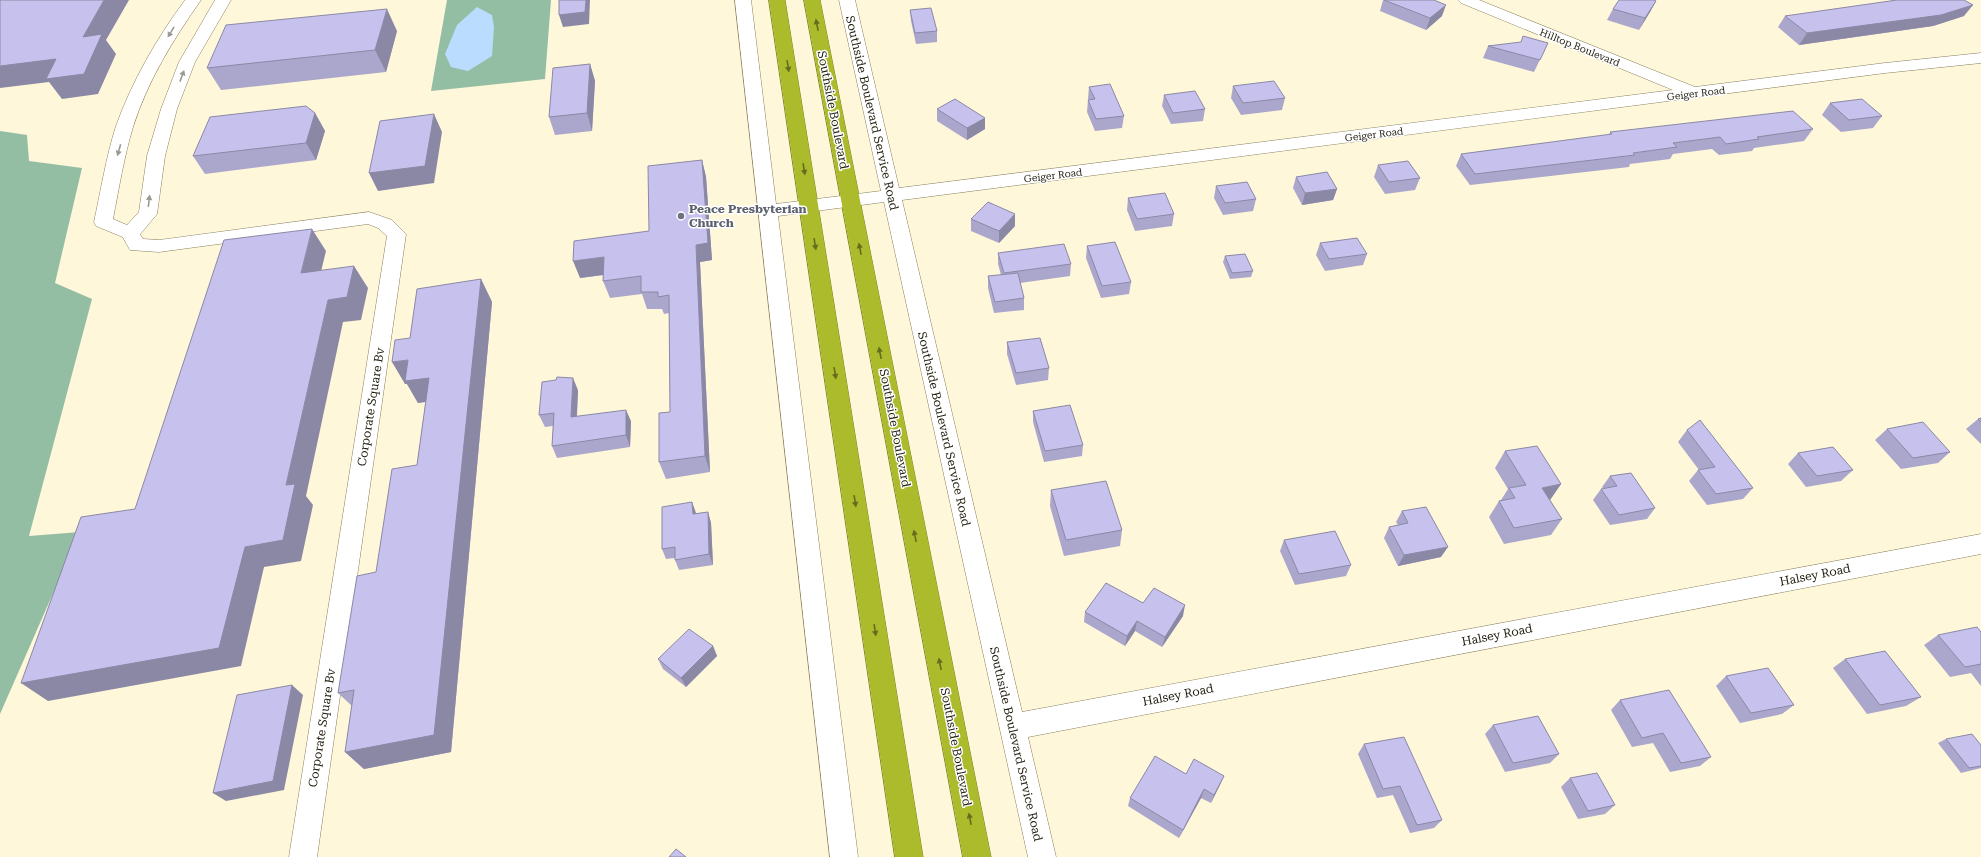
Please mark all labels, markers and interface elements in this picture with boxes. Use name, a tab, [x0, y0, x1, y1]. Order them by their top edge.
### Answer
street label: Southside Boulevard Service Road	[843, 14, 901, 212]
one-way arrow	[814, 19, 820, 31]
one-way arrow	[168, 26, 175, 38]
street label: Hilltop Boulevard	[1538, 26, 1622, 69]
street label: Southside Boulevard	[815, 50, 851, 171]
one-way arrow	[785, 60, 791, 72]
one-way arrow	[179, 70, 185, 82]
street label: Geiger Road	[1666, 84, 1726, 103]
street label: Geiger Road	[1344, 125, 1404, 144]
one-way arrow	[116, 145, 122, 157]
one-way arrow	[801, 163, 807, 175]
street label: Geiger Road	[1023, 166, 1083, 185]
one-way arrow	[146, 195, 152, 208]
place label: Peace Presbyterian Church	[689, 202, 807, 230]
marker: Peace Presbyterian Church	[676, 211, 686, 221]
one-way arrow	[812, 238, 818, 250]
one-way arrow	[857, 243, 863, 256]
street label: Southside Boulevard Service Road	[915, 330, 973, 528]
street label: Corporate Square Bv	[355, 347, 387, 467]
one-way arrow	[877, 347, 883, 359]
one-way arrow	[832, 367, 838, 379]
street label: Southside Boulevard	[877, 368, 913, 489]
one-way arrow	[852, 495, 858, 507]
one-way arrow	[912, 530, 918, 542]
street label: Halsey Road	[1778, 561, 1852, 589]
street label: Halsey Road	[1460, 621, 1534, 649]
one-way arrow	[872, 624, 878, 636]
street label: Southside Boulevard Service Road	[987, 645, 1045, 843]
one-way arrow	[937, 657, 943, 670]
street label: Corporate Square Bv	[306, 668, 338, 788]
street label: Halsey Road	[1141, 681, 1215, 709]
street label: Southside Boulevard	[938, 687, 974, 808]
one-way arrow	[966, 813, 972, 825]

